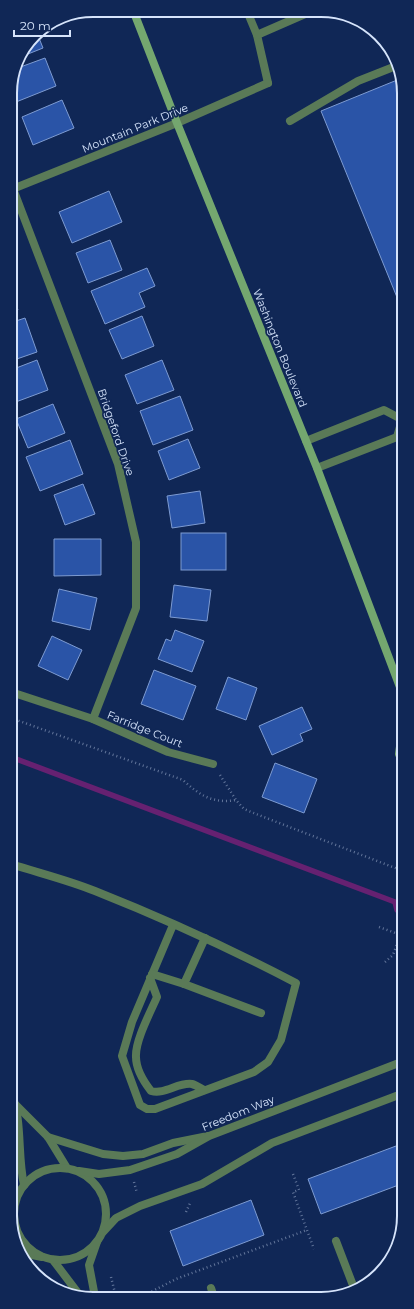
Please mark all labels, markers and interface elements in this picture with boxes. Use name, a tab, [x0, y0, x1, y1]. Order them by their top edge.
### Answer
scale bar	[14, 12, 70, 38]
text: 20 m	[20, 18, 51, 33]
street label: Mountain Park Drive	[80, 100, 190, 156]
street label: Washington Boulevard	[250, 287, 310, 409]
street label: Bridgeford Drive	[95, 387, 138, 478]
street label: Farridge Court	[105, 707, 185, 751]
street label: Freedom Way	[200, 1092, 276, 1134]

